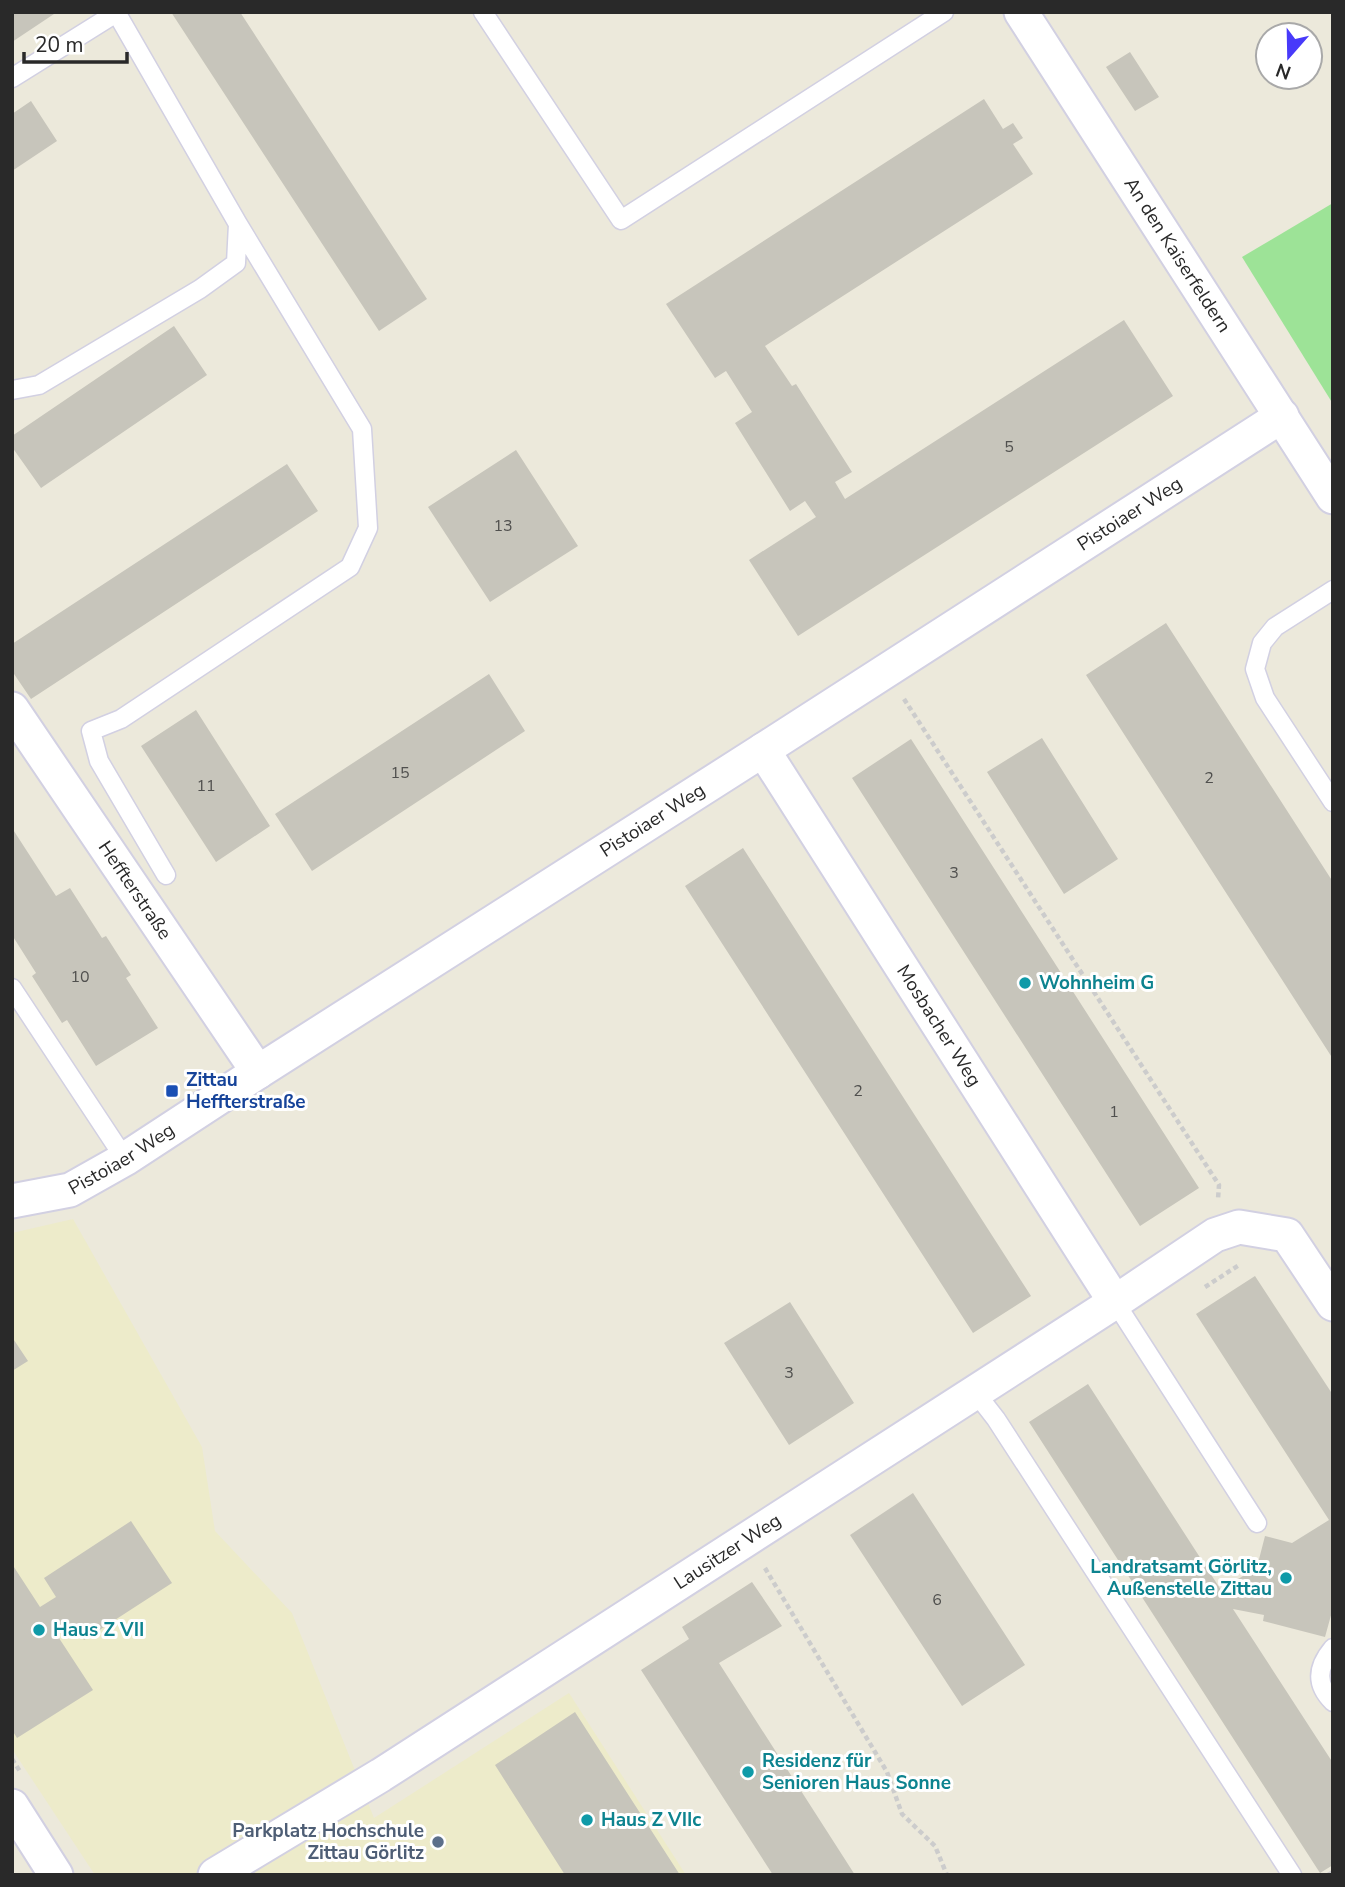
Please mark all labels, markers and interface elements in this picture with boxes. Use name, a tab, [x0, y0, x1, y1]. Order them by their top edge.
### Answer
scale bar	[24, 21, 128, 65]
north arrow	[1254, 21, 1324, 91]
text: 20 m	[35, 31, 84, 59]
text: N	[1272, 56, 1295, 86]
street label: An den Kaiserfeldern	[1118, 172, 1237, 338]
house number: 5	[1004, 436, 1014, 458]
street label: Pistoiaer Weg	[1072, 471, 1187, 557]
house number: 13	[493, 515, 513, 537]
house number: 15	[390, 762, 410, 784]
house number: 2	[1204, 767, 1214, 789]
house number: 11	[196, 775, 216, 797]
street label: Pistoiaer Weg	[595, 777, 710, 864]
street label: Heffterstraße	[92, 836, 178, 945]
house number: 3	[949, 862, 959, 884]
street label: Mosbacher Weg	[890, 960, 987, 1092]
house number: 10	[70, 966, 90, 988]
place label: Wohnheim G	[1039, 970, 1154, 996]
marker: Wohnheim G	[1017, 975, 1033, 991]
place label: Zittau Heffterstraße	[186, 1067, 306, 1115]
house number: 2	[853, 1080, 863, 1102]
marker: Zittau Heffterstraße	[164, 1083, 180, 1099]
house number: 1	[1109, 1101, 1119, 1123]
street label: Pistoiaer Weg	[64, 1117, 180, 1201]
house number: 3	[784, 1362, 794, 1384]
street label: Lausitzer Weg	[669, 1508, 786, 1596]
place label: Landratsamt Görlitz, Außenstelle Zittau	[1090, 1554, 1272, 1602]
marker: Landratsamt Görlitz, Außenstelle Zittau	[1278, 1570, 1294, 1586]
house number: 6	[932, 1589, 942, 1611]
place label: Haus Z VII	[53, 1617, 144, 1643]
marker: Haus Z VII	[31, 1622, 47, 1638]
place label: Residenz für Senioren Haus Sonne	[762, 1748, 951, 1796]
marker: Residenz für Senioren Haus Sonne	[740, 1764, 756, 1780]
place label: Haus Z VIIc	[601, 1807, 701, 1833]
marker: Haus Z VIIc	[579, 1812, 595, 1828]
place label: Parkplatz Hochschule Zittau Görlitz	[232, 1818, 424, 1866]
marker: Parkplatz Hochschule Zittau Görlitz	[430, 1834, 446, 1850]

